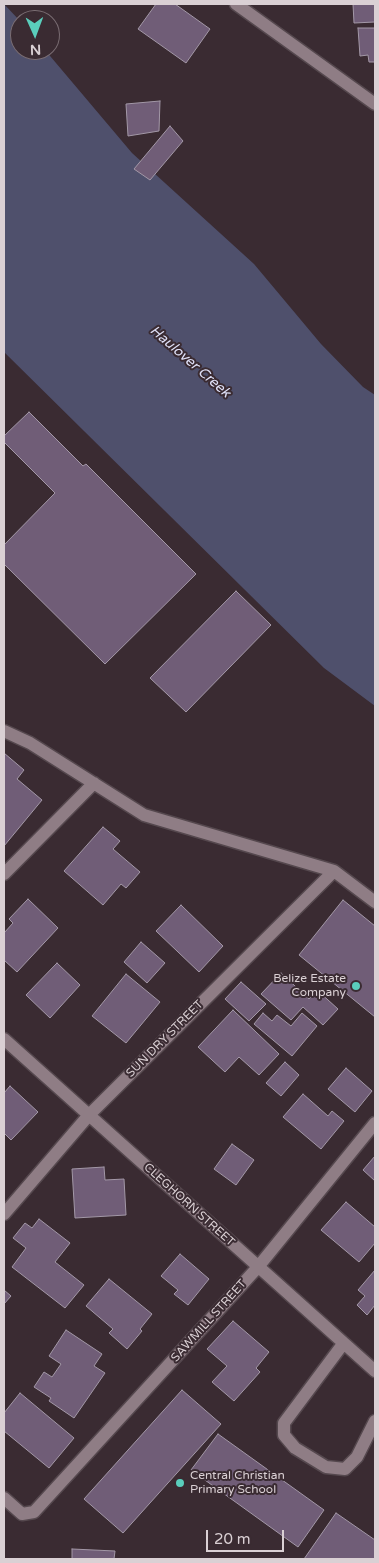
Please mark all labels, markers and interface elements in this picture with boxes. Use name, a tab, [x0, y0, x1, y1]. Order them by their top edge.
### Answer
north arrow	[10, 10, 60, 60]
text: N	[30, 41, 41, 58]
water label: Haulover Creek	[146, 322, 234, 402]
place label: Belize Estate Company	[273, 972, 346, 1000]
marker: Belize Estate Company	[350, 980, 362, 992]
street label: SUN DRY STREET	[123, 997, 207, 1081]
street label: CLEGHORN STREET	[141, 1160, 237, 1250]
street label: SAWMILL STREET	[168, 1277, 250, 1365]
place label: Central Christian Primary School	[190, 1469, 285, 1497]
marker: Central Christian Primary School	[174, 1477, 186, 1489]
scale bar	[209, 1520, 286, 1552]
text: 20 m	[214, 1530, 251, 1548]

